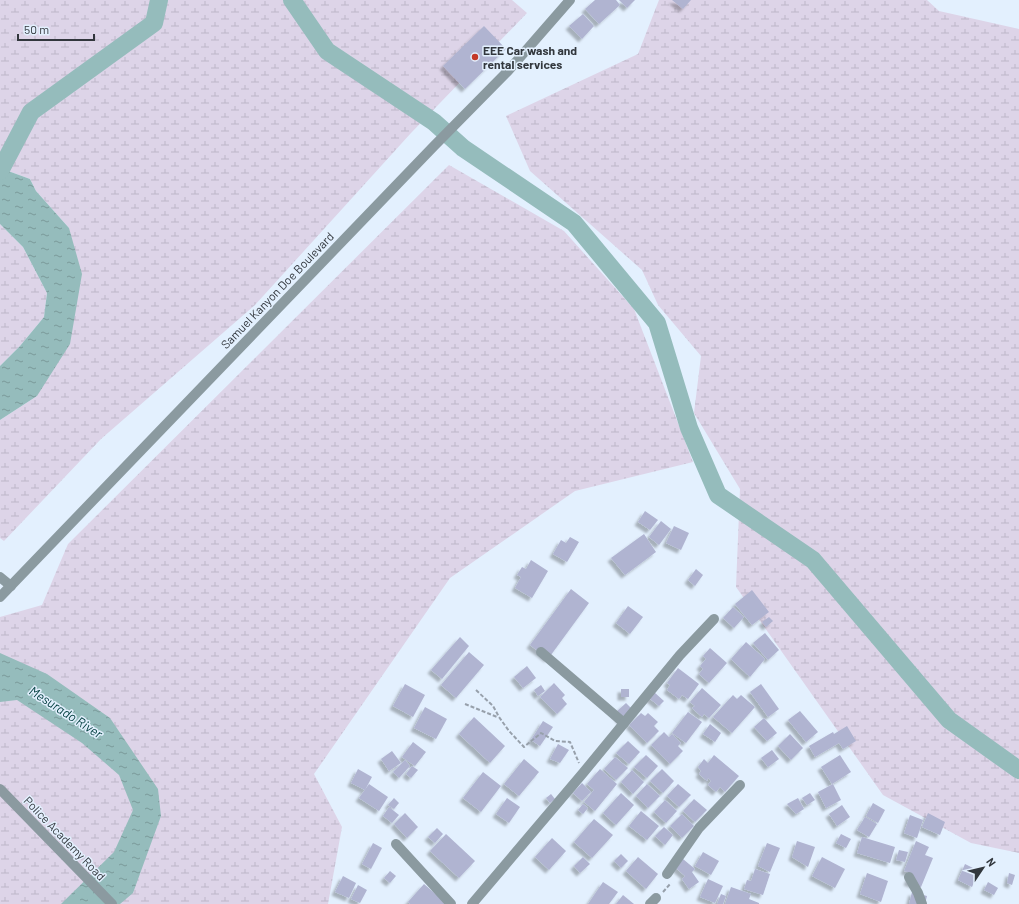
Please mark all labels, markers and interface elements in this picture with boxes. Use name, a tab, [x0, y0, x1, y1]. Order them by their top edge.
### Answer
scale bar	[18, 16, 94, 42]
text: 50 m	[24, 22, 49, 36]
place label: EEE Car wash and rental services	[483, 43, 577, 71]
marker: EEE Car wash and rental services	[470, 52, 480, 62]
street label: Samuel Kanyon Doe Boulevard	[218, 229, 336, 351]
water label: Mesurado River	[26, 682, 106, 742]
street label: Police Academy Road	[21, 793, 109, 883]
north arrow	[963, 848, 1003, 888]
text: N	[984, 855, 999, 869]

